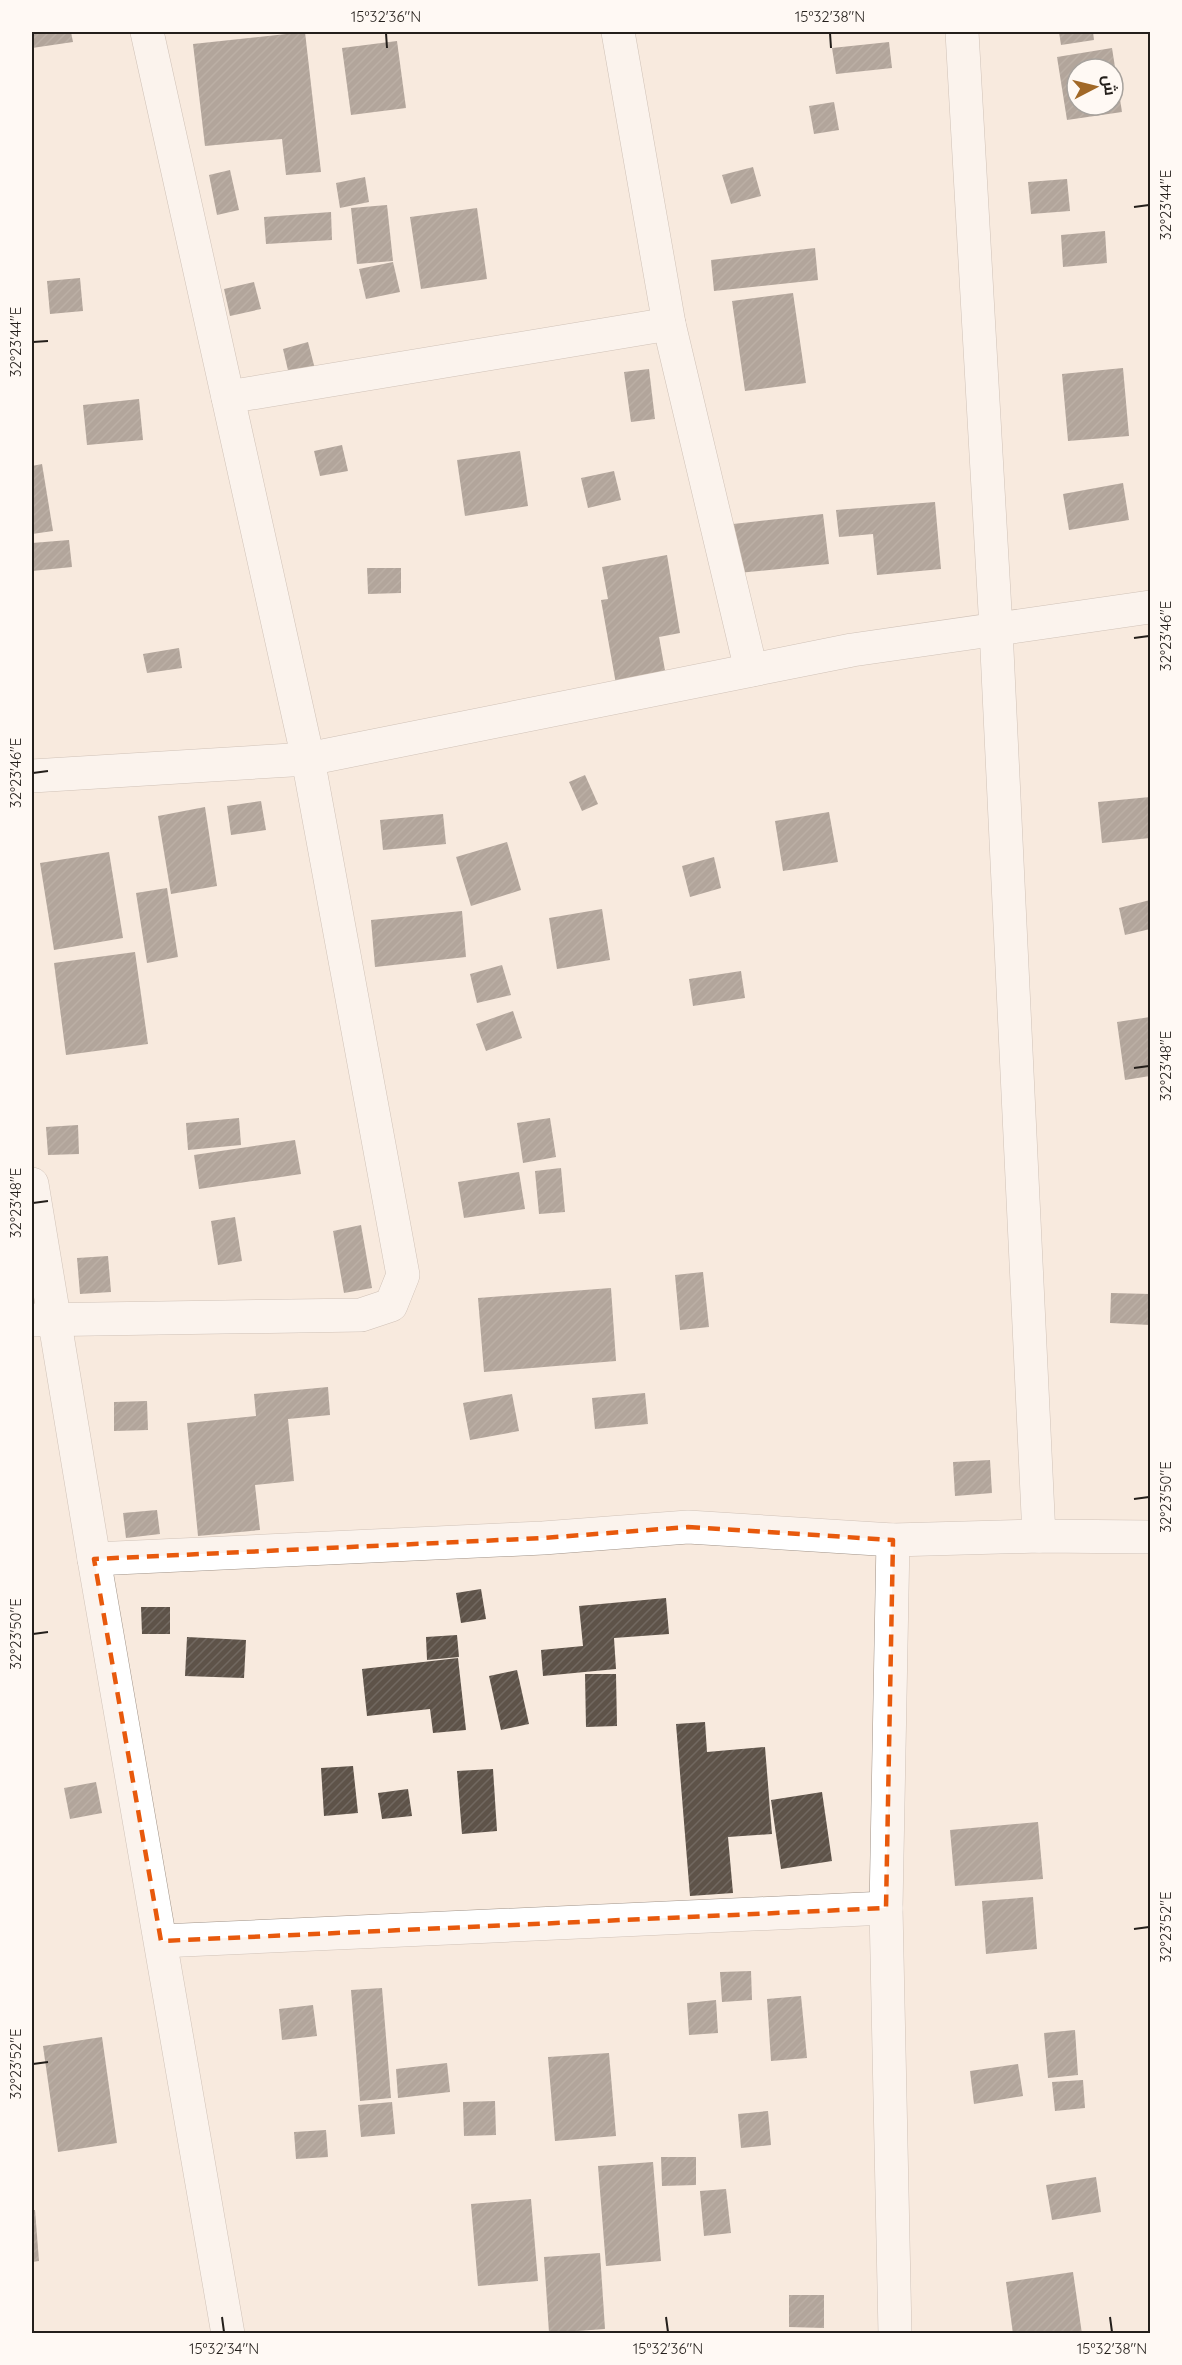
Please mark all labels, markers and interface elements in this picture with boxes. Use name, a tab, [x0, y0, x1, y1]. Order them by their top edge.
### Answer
text: 15°32'36"N	[351, 7, 421, 26]
text: 15°32'38"N	[795, 7, 865, 26]
north arrow	[1065, 57, 1125, 117]
text: ش	[1099, 74, 1121, 97]
text: 32°23'44"E	[1156, 170, 1175, 240]
text: 32°23'44"E	[6, 307, 25, 377]
text: 32°23'46"E	[1156, 601, 1175, 671]
text: 32°23'46"E	[6, 738, 25, 808]
text: 32°23'48"E	[1156, 1031, 1175, 1101]
text: 32°23'48"E	[6, 1168, 25, 1238]
text: 32°23'50"E	[1156, 1461, 1175, 1533]
text: 32°23'50"E	[6, 1598, 25, 1670]
text: 32°23'52"E	[1156, 1892, 1175, 1962]
text: 32°23'52"E	[6, 2029, 25, 2099]
text: 15°32'34"N	[189, 2339, 259, 2358]
text: 15°32'36"N	[633, 2339, 703, 2358]
text: 15°32'38"N	[1077, 2339, 1147, 2358]

